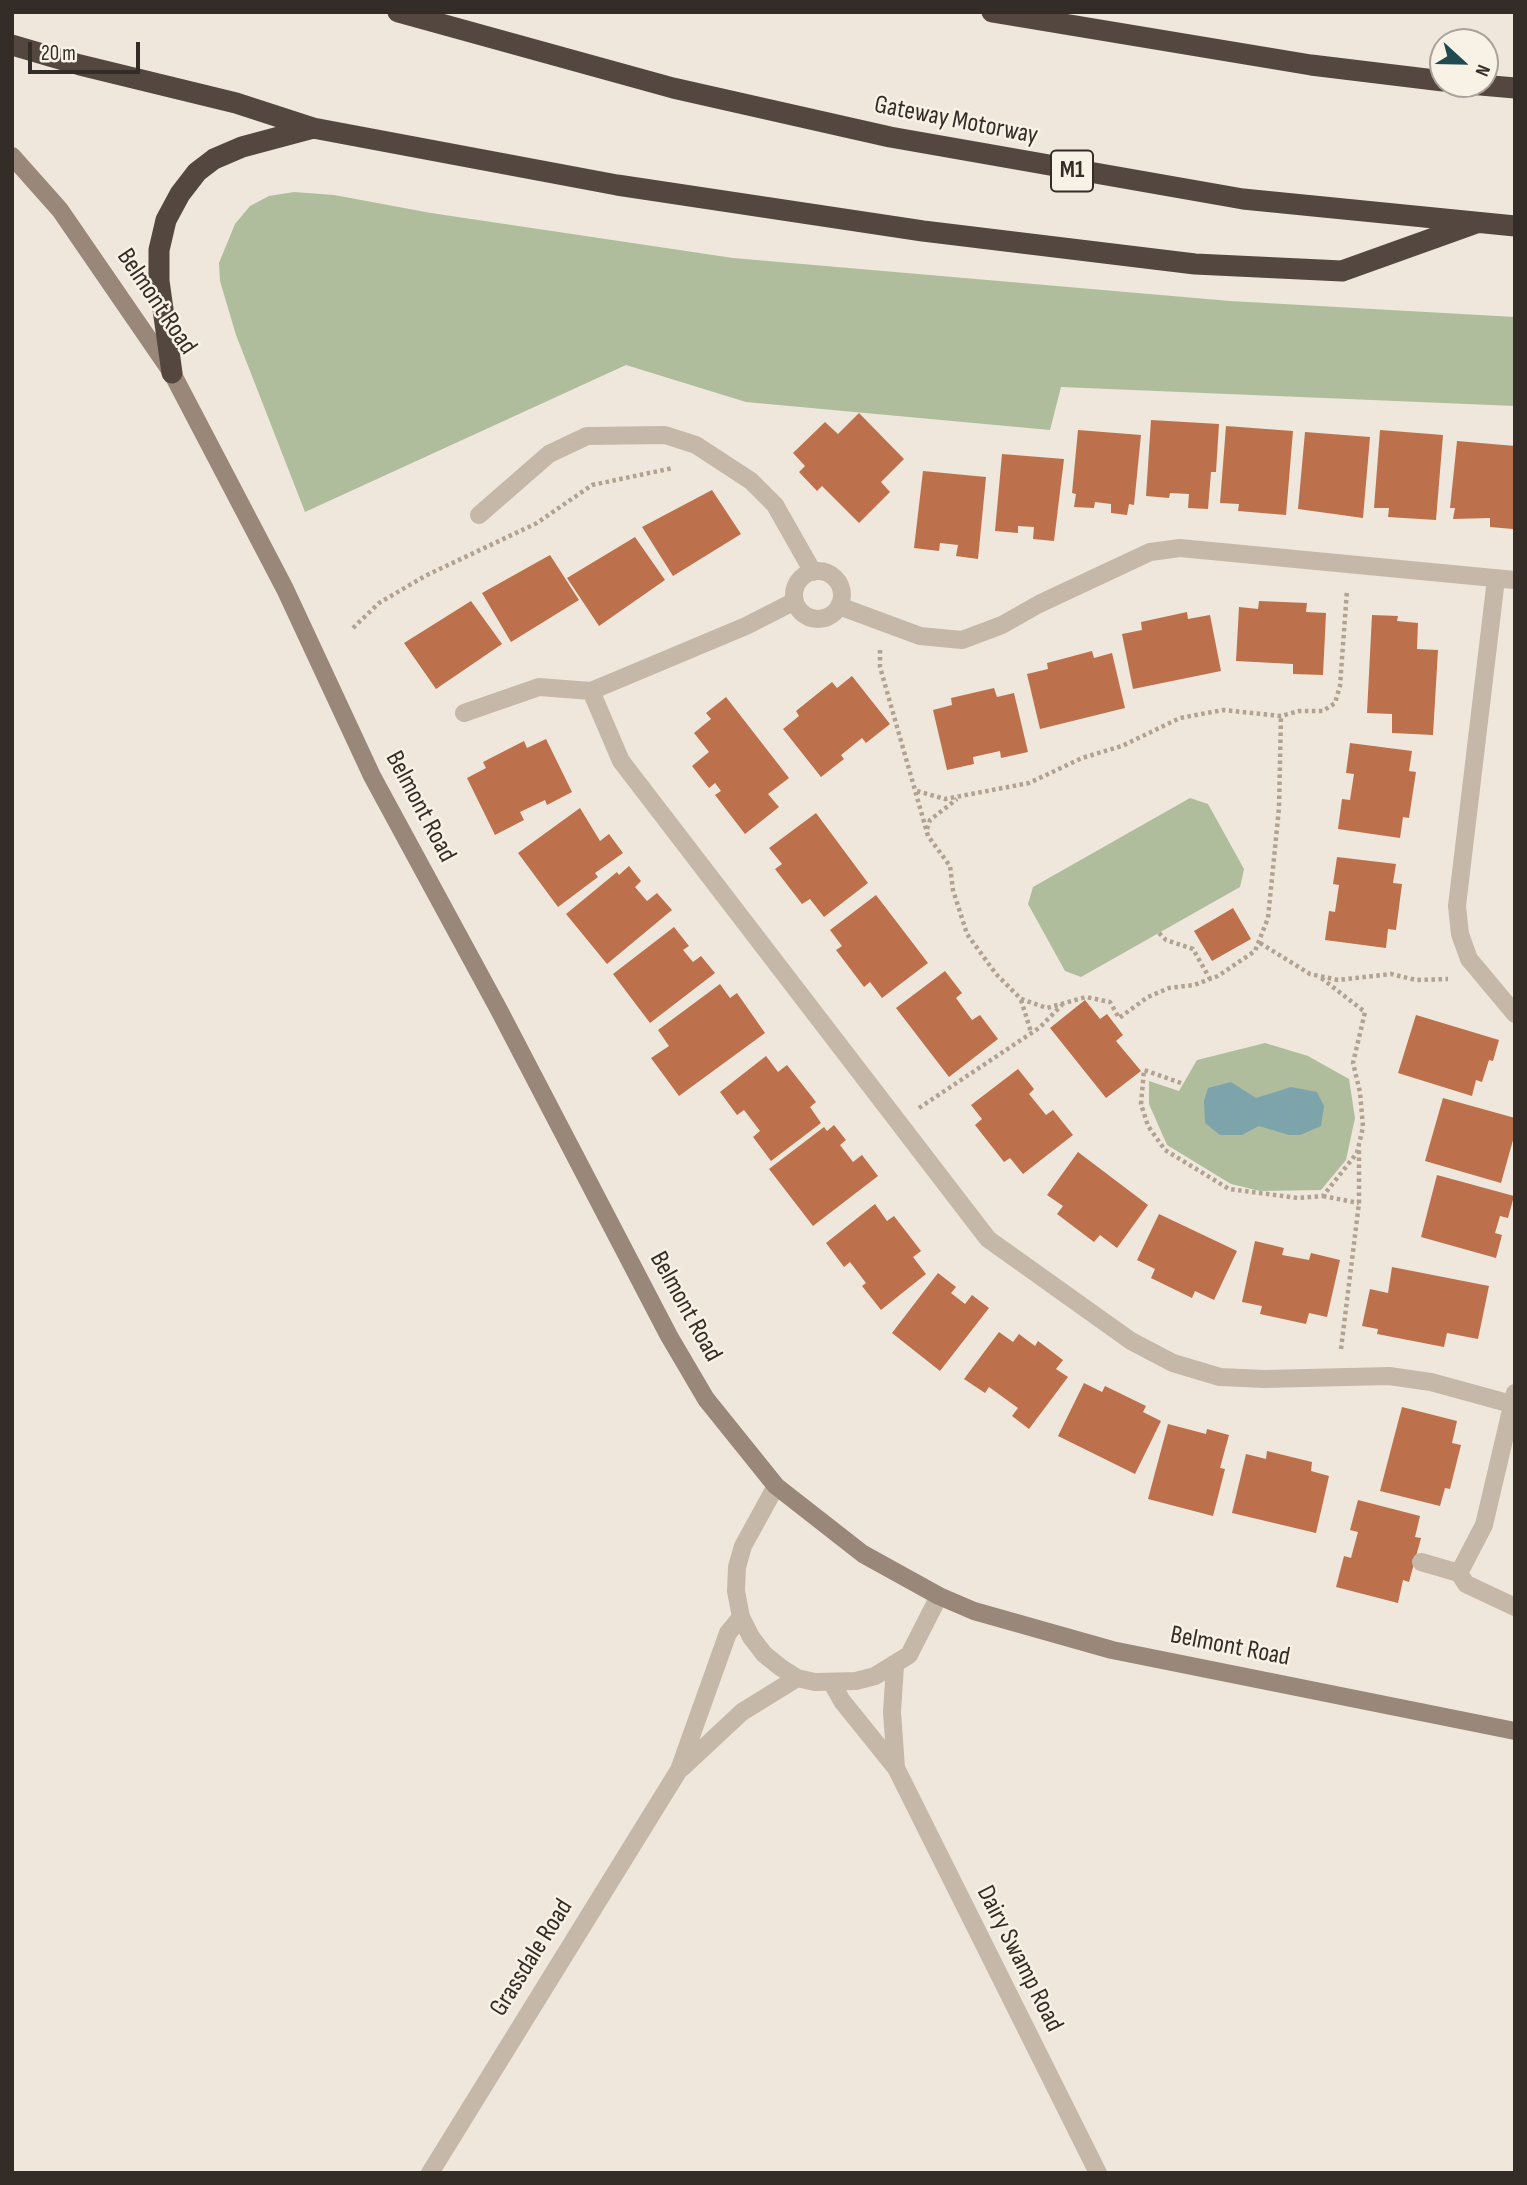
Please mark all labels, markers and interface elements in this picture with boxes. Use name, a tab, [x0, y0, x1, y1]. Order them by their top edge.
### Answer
scale bar	[32, 28, 144, 72]
north arrow	[1429, 28, 1499, 98]
text: 20 m	[41, 41, 76, 66]
text: N	[1470, 61, 1495, 79]
street label: Gateway Motorway	[872, 90, 1040, 152]
road number: M1	[1051, 150, 1093, 191]
street label: Belmont Road	[109, 243, 203, 361]
street label: Belmont Road	[378, 746, 462, 868]
street label: Belmont Road	[642, 1247, 728, 1367]
street label: Belmont Road	[1168, 1620, 1292, 1674]
street label: Dairy Swamp Road	[969, 1881, 1069, 2037]
street label: Grassdale Road	[484, 1894, 580, 2022]

